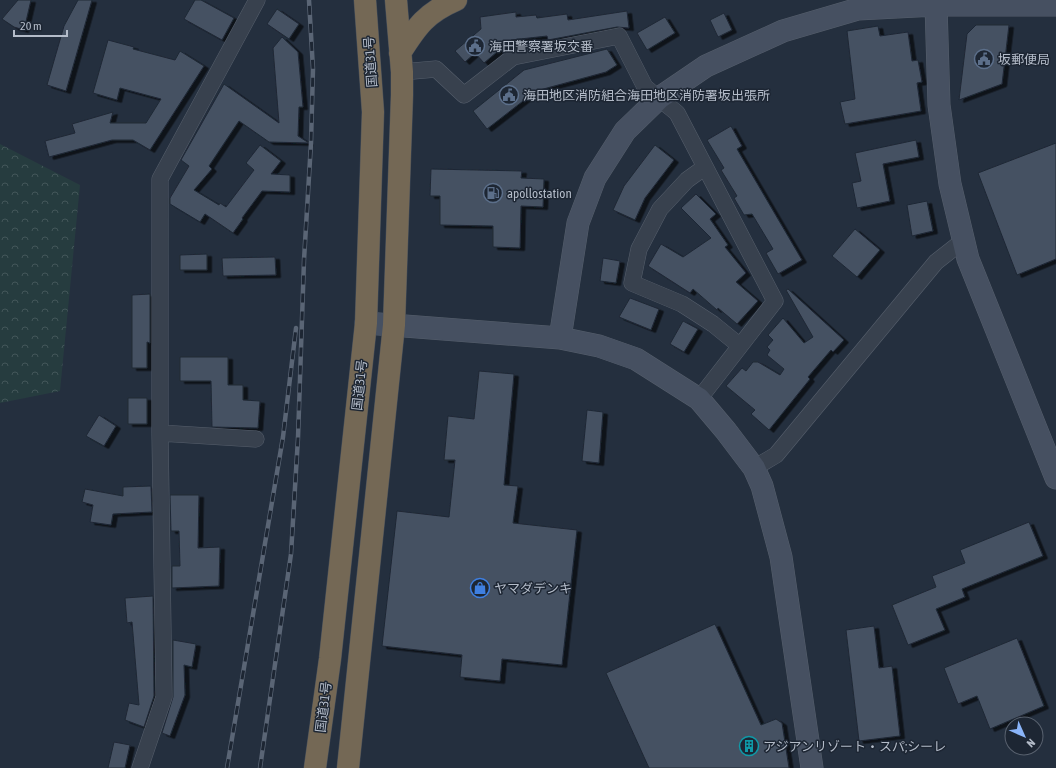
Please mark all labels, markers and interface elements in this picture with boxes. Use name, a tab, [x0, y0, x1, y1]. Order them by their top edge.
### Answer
scale bar	[14, 12, 67, 38]
text: 20 m	[20, 19, 42, 33]
public building icon: 海田警察署坂交番	[464, 35, 486, 57]
street label: 国道31号	[361, 36, 380, 88]
place label: 海田警察署坂交番	[489, 39, 593, 54]
public building icon: 坂郵便局	[973, 48, 995, 70]
place label: 坂郵便局	[998, 52, 1050, 67]
public building icon: 海田地区消防組合海田地区消防署坂出張所	[498, 84, 520, 106]
place label: 海田地区消防組合海田地区消防署坂出張所	[523, 88, 770, 103]
fuel station icon: apollostation	[482, 182, 504, 204]
place label: apollostation	[507, 186, 572, 201]
street label: 国道31号	[349, 359, 370, 411]
shop icon: ヤマダデンキ	[469, 577, 491, 599]
place label: ヤマダデンキ	[494, 581, 572, 596]
street label: 国道31号	[313, 681, 334, 733]
north arrow	[1004, 716, 1044, 756]
building icon: アジアンリゾート・スパ;シーレ	[738, 735, 760, 757]
text: N	[1025, 737, 1038, 750]
place label: アジアンリゾート・スパ;シーレ	[763, 739, 946, 754]

